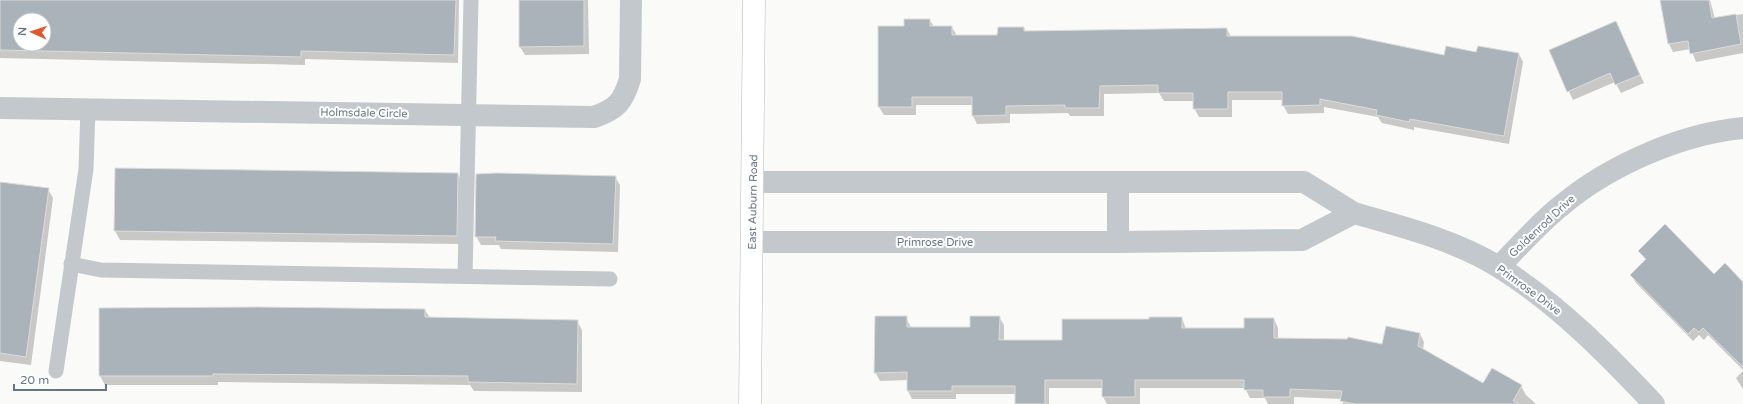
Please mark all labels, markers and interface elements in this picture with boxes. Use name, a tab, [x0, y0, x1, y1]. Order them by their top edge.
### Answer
north arrow	[12, 12, 52, 52]
text: N	[16, 27, 29, 36]
street label: Holmsdale Circle	[320, 106, 408, 120]
street label: East Auburn Road	[746, 154, 760, 250]
street label: Goldenrod Drive	[1506, 192, 1578, 260]
street label: Primrose Drive	[897, 236, 973, 249]
street label: Primrose Drive	[1494, 262, 1564, 318]
scale bar	[14, 366, 106, 392]
text: 20 m	[20, 373, 49, 387]

